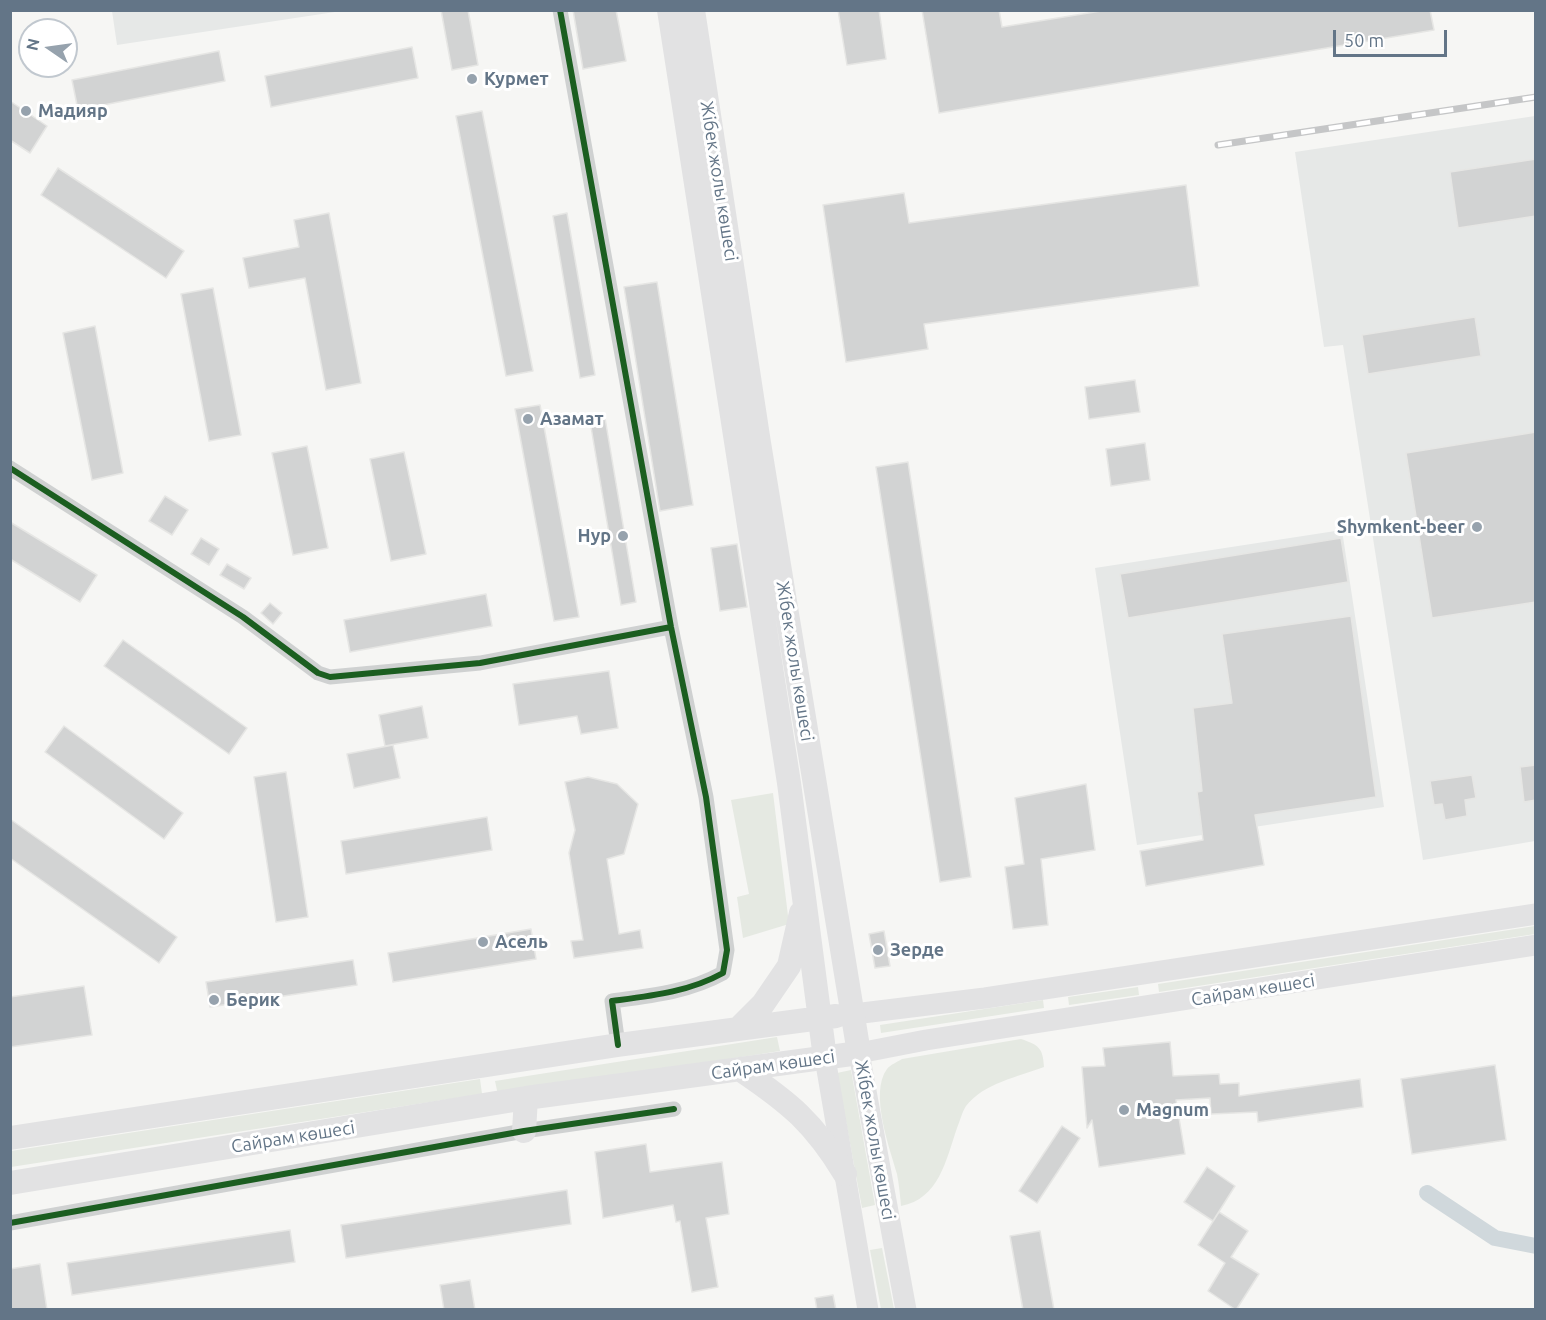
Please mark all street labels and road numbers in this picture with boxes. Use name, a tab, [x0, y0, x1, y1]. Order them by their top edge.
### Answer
street label: Жібек жолы көшесі	[696, 99, 742, 263]
street label: Жібек жолы көшесі	[772, 579, 818, 743]
street label: Сайрам көшесі	[1190, 970, 1316, 1010]
street label: Сайрам көшесі	[710, 1046, 836, 1084]
street label: Жібек жолы көшесі	[850, 1058, 900, 1222]
street label: Сайрам көшесі	[230, 1117, 356, 1157]

